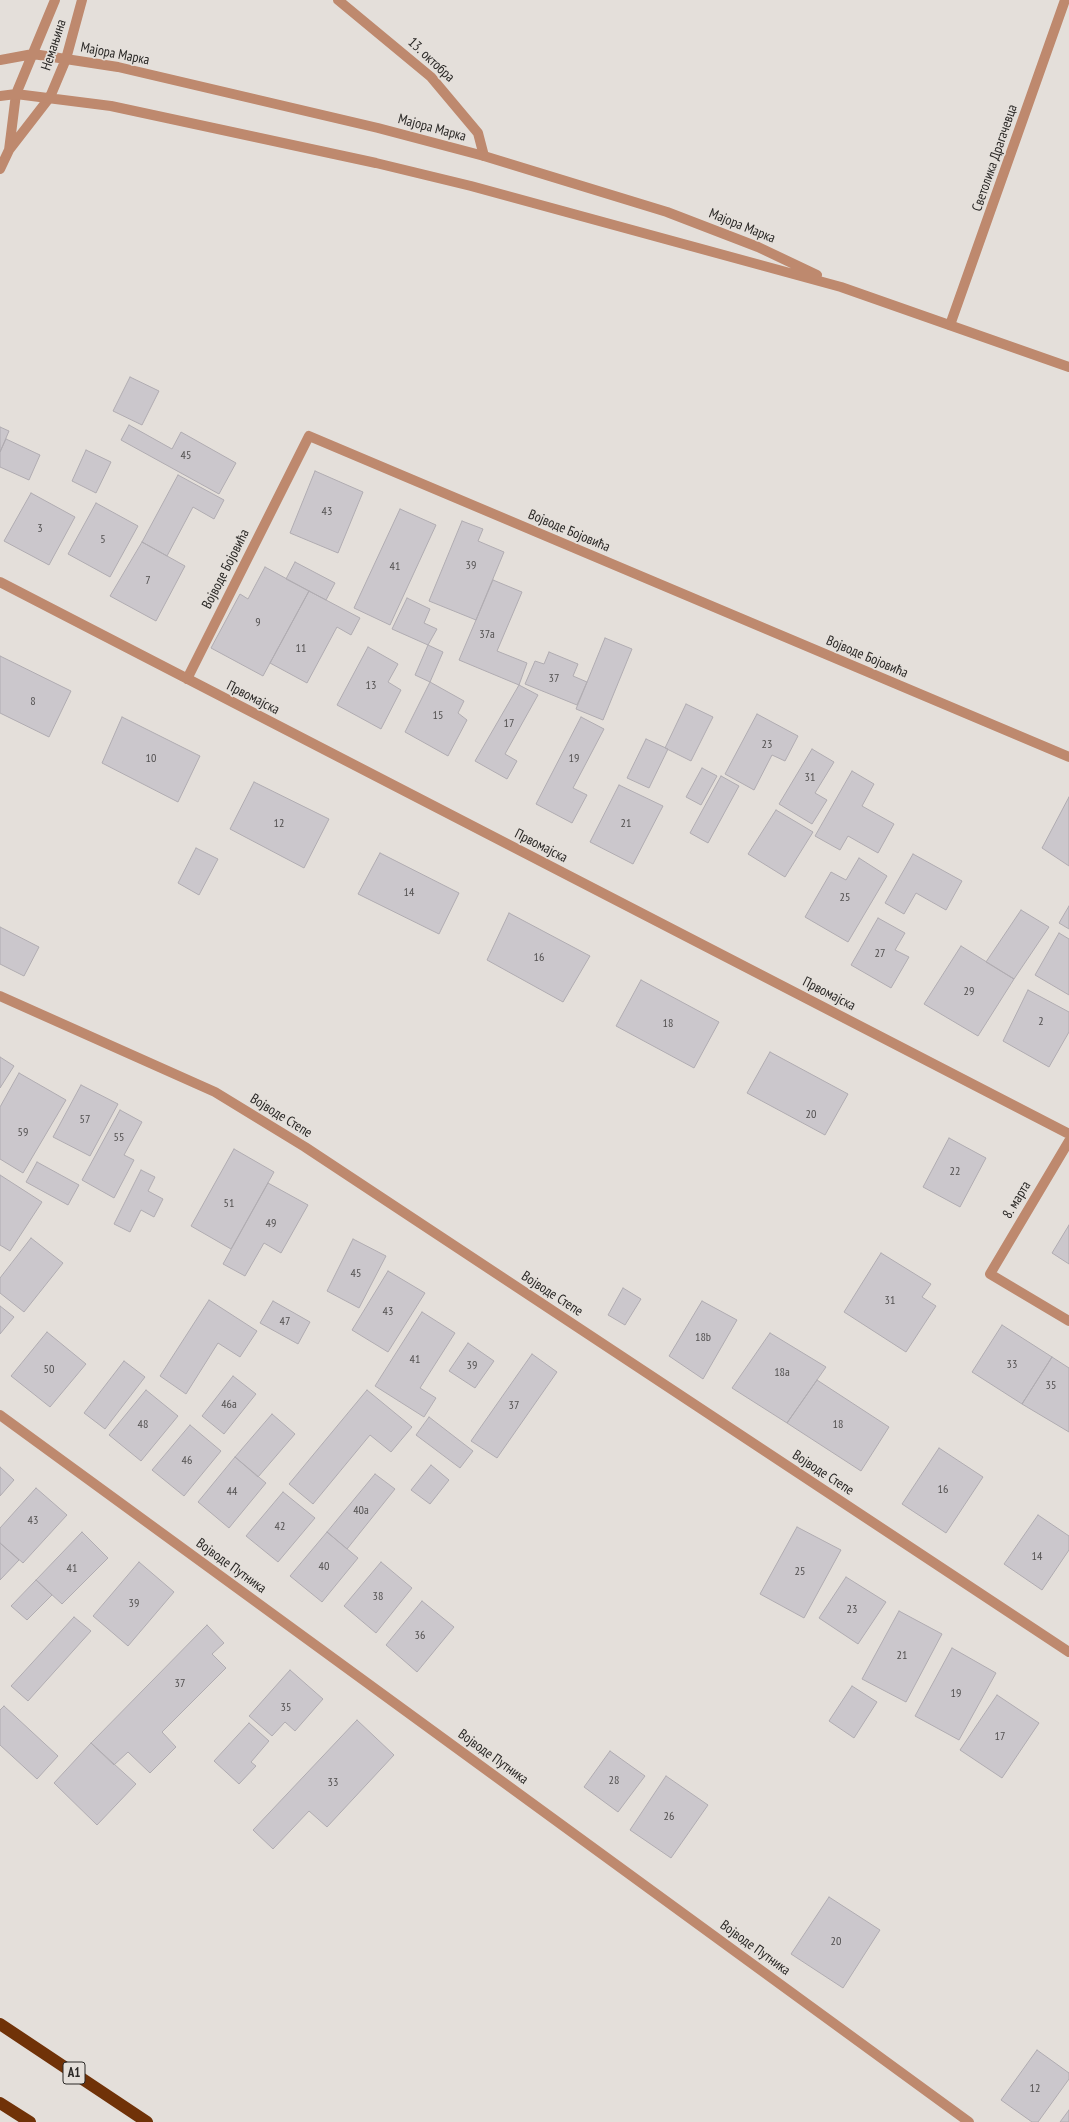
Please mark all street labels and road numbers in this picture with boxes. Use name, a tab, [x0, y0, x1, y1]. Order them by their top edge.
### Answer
street label: Немањина	[38, 17, 70, 73]
street label: 13. октобра	[404, 34, 458, 86]
street label: Мајора Марка	[79, 39, 151, 69]
street label: Светолика Драгачевца	[969, 102, 1021, 214]
street label: Мајора Марка	[396, 111, 468, 145]
street label: Мајора Марка	[706, 205, 778, 247]
street label: Војводе Бојовића	[526, 506, 612, 556]
street label: Војводе Бојовића	[199, 526, 253, 612]
street label: Војводе Бојовића	[824, 632, 910, 682]
street label: Првомајска	[224, 678, 282, 718]
street label: Првомајска	[512, 826, 570, 866]
street label: Првомајска	[800, 974, 858, 1014]
street label: Војводе Степе	[247, 1090, 315, 1142]
street label: 8. марта	[999, 1178, 1035, 1222]
street label: Војводе Степе	[518, 1268, 586, 1320]
street label: Војводе Степе	[789, 1447, 857, 1499]
street label: Војводе Путника	[193, 1535, 269, 1597]
street label: Војводе Путника	[455, 1726, 531, 1788]
street label: Војводе Путника	[717, 1917, 793, 1979]
road number: A1	[63, 2062, 85, 2084]

